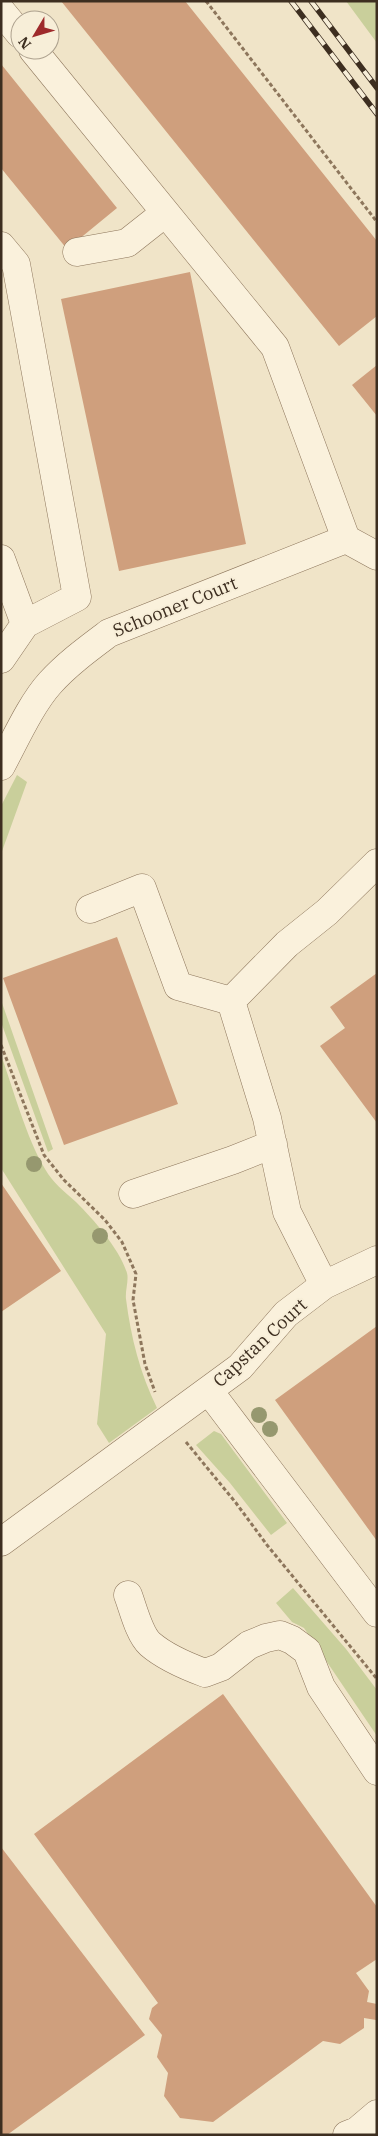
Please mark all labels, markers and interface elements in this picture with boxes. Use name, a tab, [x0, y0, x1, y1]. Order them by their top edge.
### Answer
north arrow	[10, 10, 60, 60]
text: N	[14, 33, 35, 53]
street label: Schooner Court	[109, 571, 240, 642]
street label: Capstan Court	[208, 1293, 311, 1392]

